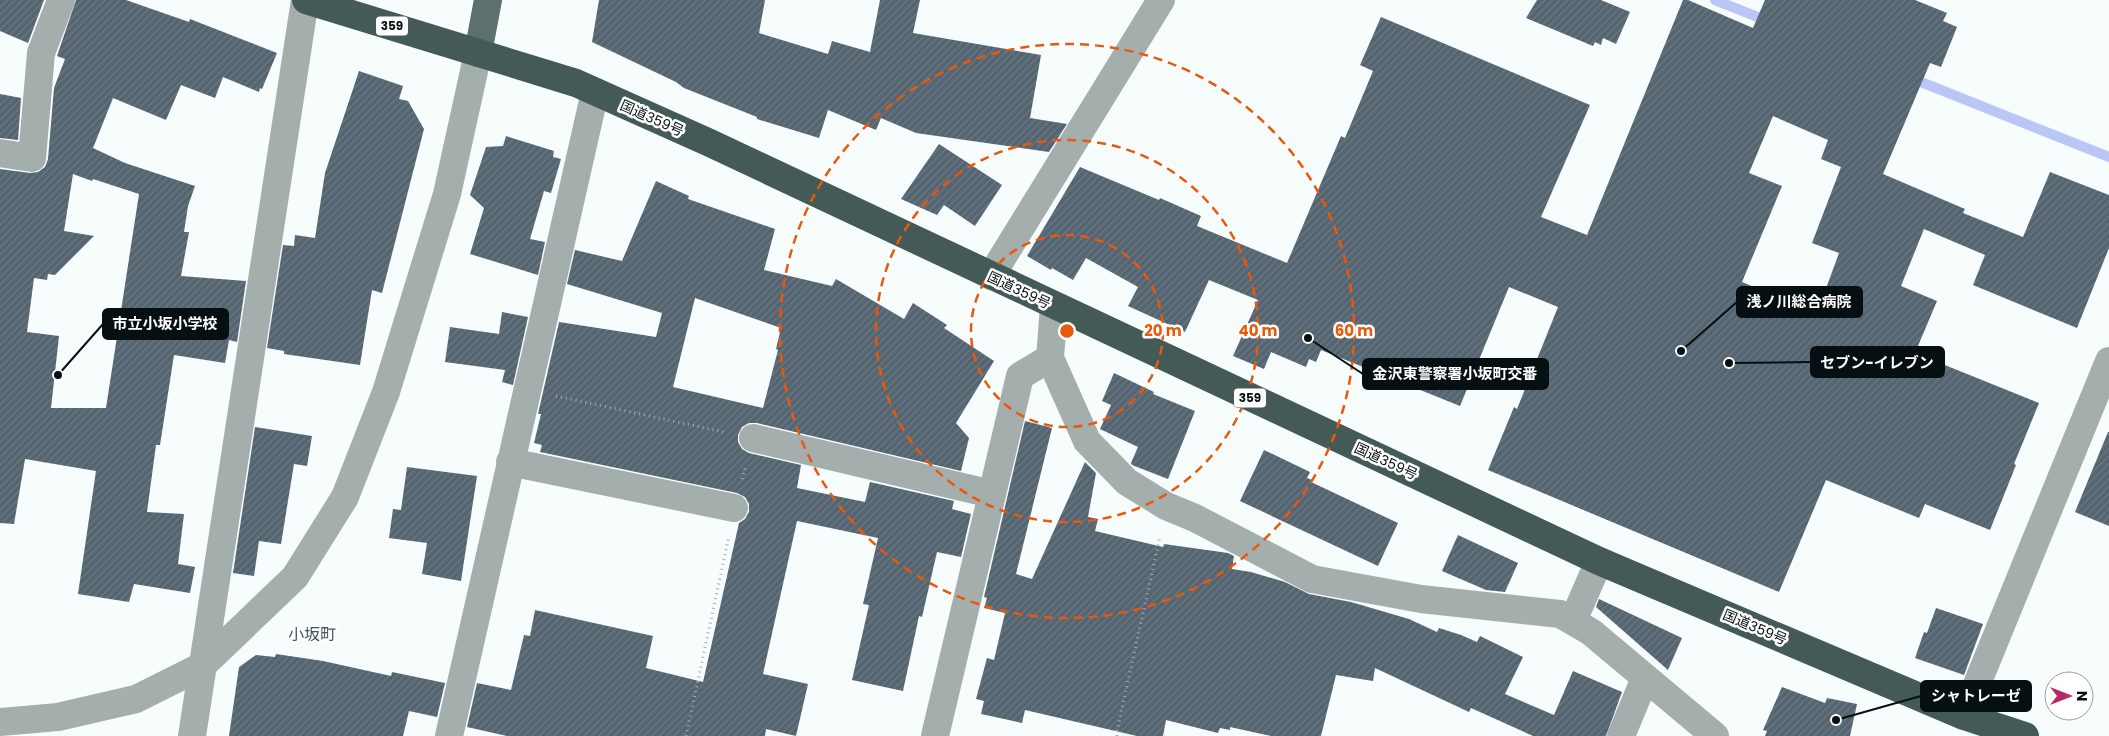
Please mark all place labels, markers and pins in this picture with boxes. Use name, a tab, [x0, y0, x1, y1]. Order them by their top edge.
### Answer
callout: 浅ノ川総合病院	[1737, 287, 1862, 317]
callout: 市立小坂小学校	[103, 309, 228, 339]
centre of rings	[1058, 322, 1076, 340]
callout: セブン-イレブン	[1811, 347, 1944, 377]
callout: 金沢東警察署小坂町交番	[1363, 359, 1548, 389]
callout: シャトレーゼ	[1921, 681, 2031, 711]

